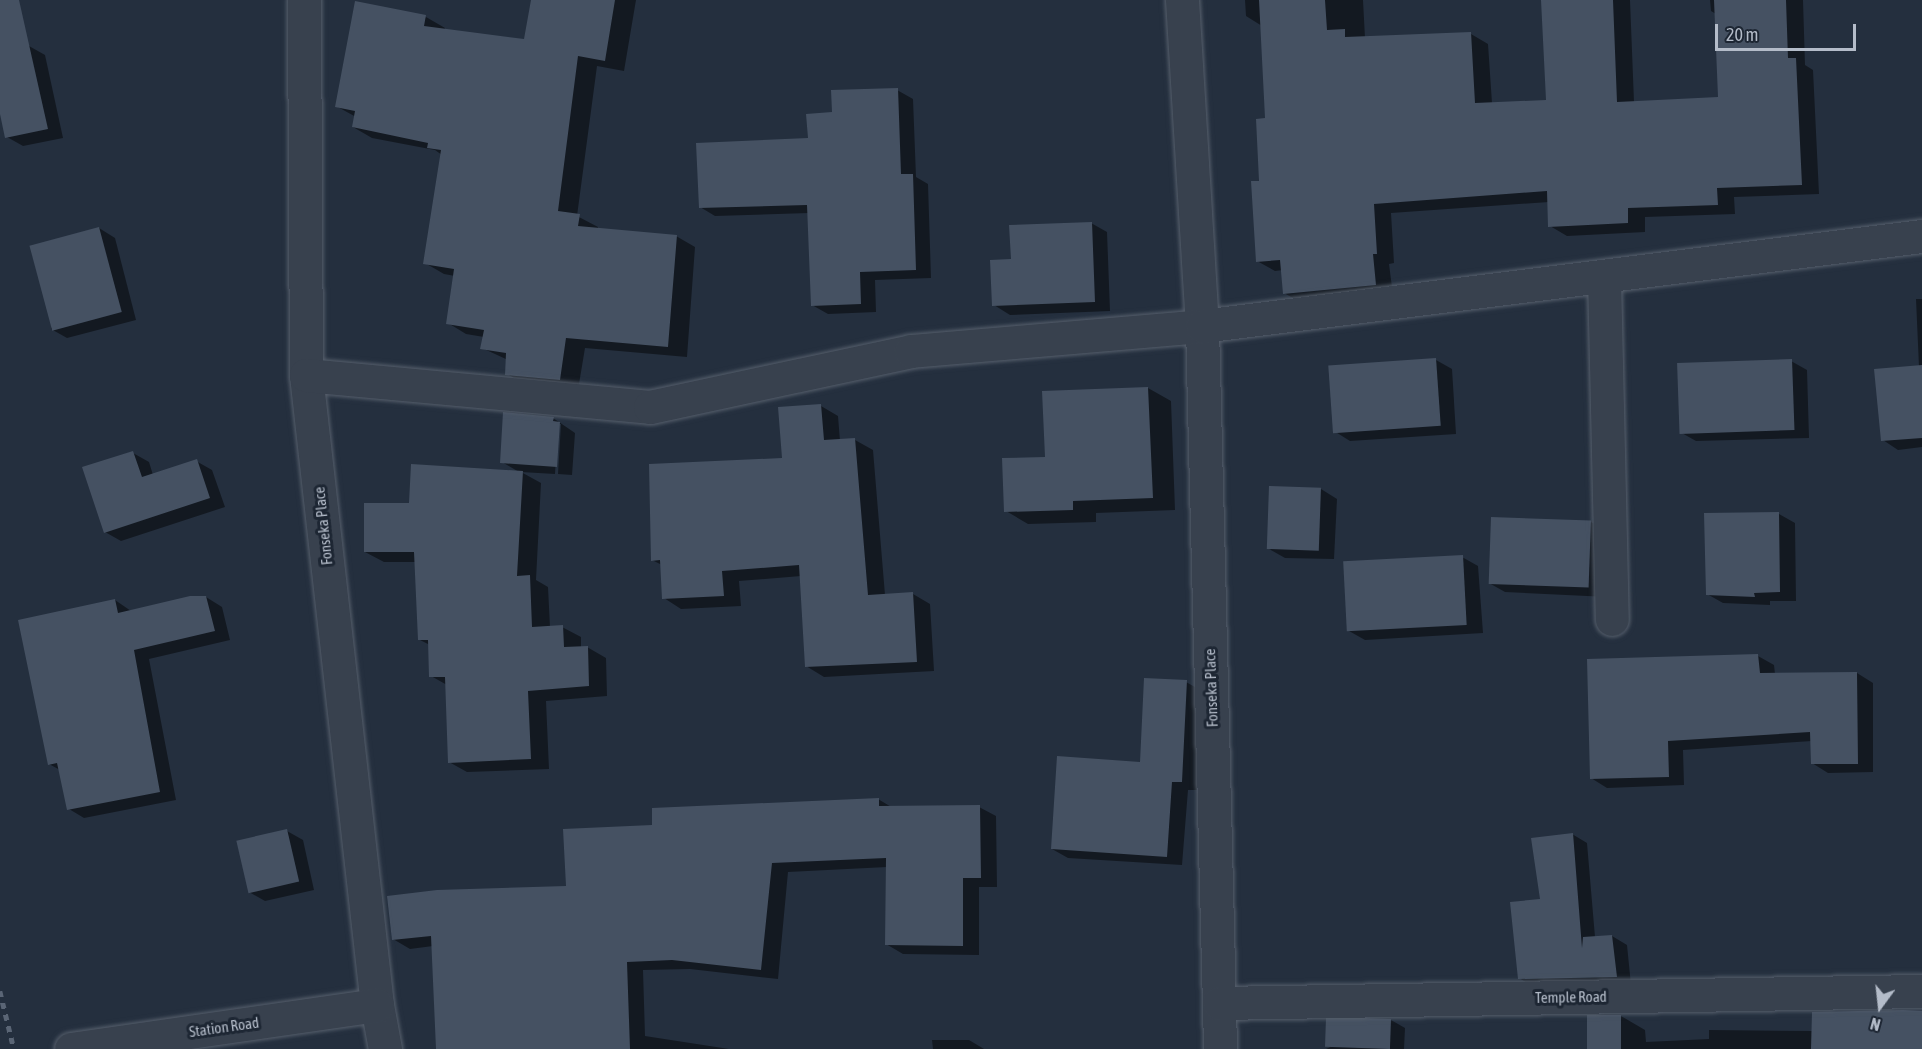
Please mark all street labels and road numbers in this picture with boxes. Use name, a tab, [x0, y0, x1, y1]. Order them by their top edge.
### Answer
street label: Fonseka Place	[310, 486, 336, 566]
street label: Fonseka Place	[1201, 648, 1221, 728]
street label: Temple Road	[1535, 987, 1607, 1007]
street label: Station Road	[188, 1013, 260, 1041]

